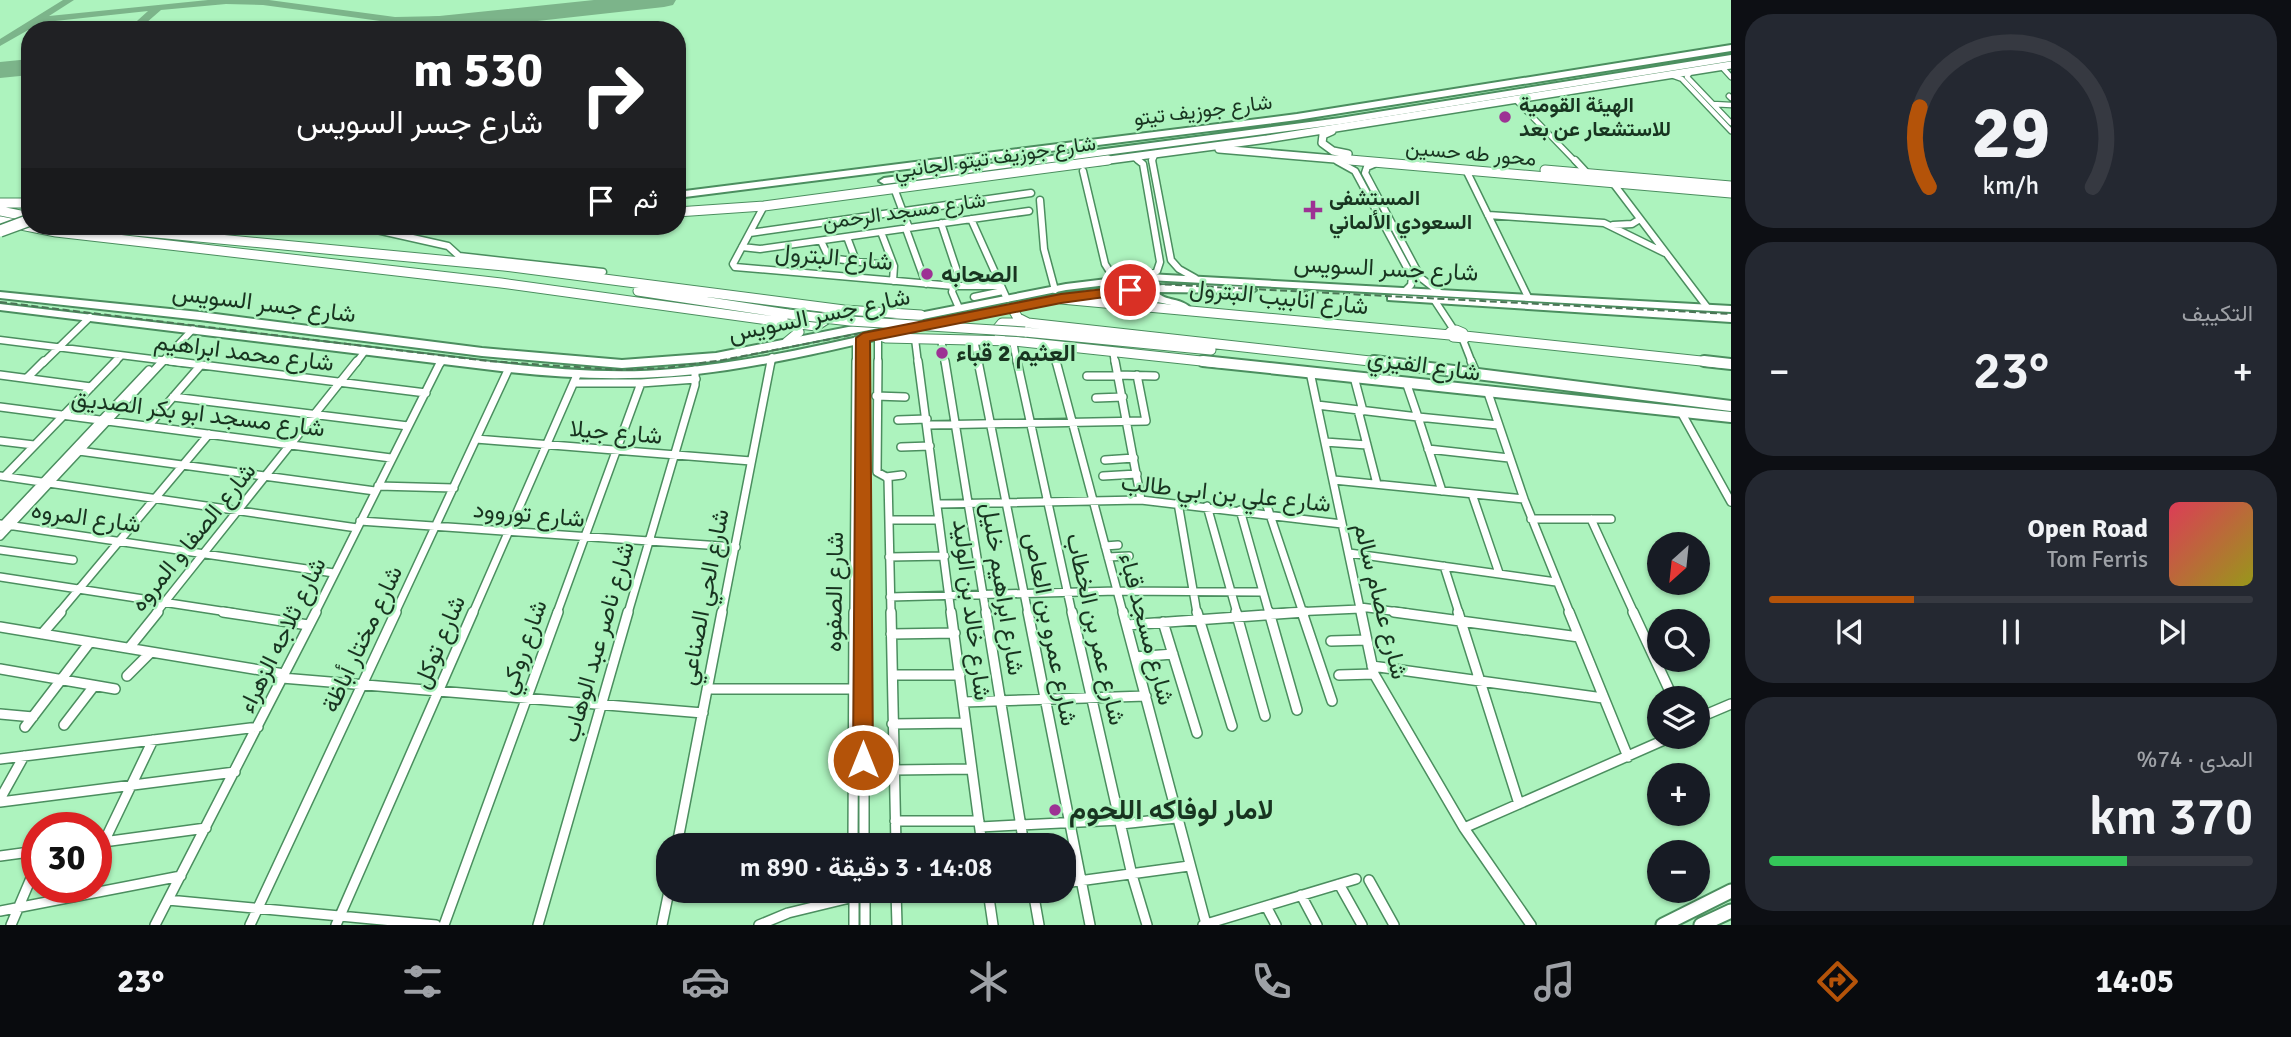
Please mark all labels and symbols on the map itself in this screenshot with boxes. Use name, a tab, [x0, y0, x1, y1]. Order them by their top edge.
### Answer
street label: شارع جوزيف تيتو	[1132, 89, 1274, 132]
place label: الهيئة القومية للاستشعار عن بعد	[1519, 92, 1671, 142]
marker: الهيئة القومية للاستشعار عن بعد	[1497, 109, 1513, 125]
street label: شارع جوزيف تيتو الجانبي	[893, 130, 1098, 188]
street label: محور طه حسين	[1405, 134, 1537, 172]
place label: المستشفى السعودي الألماني	[1329, 185, 1472, 239]
street label: شارع مسجد الرحمن	[821, 187, 987, 236]
marker: المستشفى السعودي الألماني	[1303, 200, 1323, 220]
street label: شارع البترول	[774, 237, 894, 278]
street label: شارع جسر السويس	[1293, 248, 1479, 289]
place label: الصحابه	[941, 259, 1018, 289]
pin	[1100, 260, 1160, 320]
marker: الصحابه	[919, 266, 935, 282]
street label: شارع انابيب البترول	[1188, 273, 1370, 322]
street label: شارع جسر السويس	[170, 277, 358, 330]
street label: شارع جسر السويس	[725, 281, 913, 350]
street label: شارع محمد ابراهيم	[152, 326, 336, 379]
place label: العثيم 2 قباء	[956, 338, 1076, 369]
street label: شارع الفيزي	[1365, 342, 1482, 392]
marker: العثيم 2 قباء	[934, 345, 950, 361]
street label: شارع مسجد ابو بكر الصديق	[69, 383, 327, 444]
street label: شارع جيلا	[568, 413, 664, 452]
street label: شارع الصفا و المروه	[124, 456, 263, 618]
street label: شارع علي بن ابي طالب	[1119, 467, 1333, 523]
street label: شارع المروه	[29, 494, 143, 541]
street label: شارع توروود	[472, 494, 586, 535]
street label: شارع ابراهيم خليل	[974, 500, 1031, 678]
street label: شارع الحي الصناعي	[672, 506, 740, 688]
street label: شارع خالد بن الوليد	[945, 518, 998, 702]
street label: شارع عصام سالم	[1346, 520, 1415, 682]
street label: شارع عمرو بن العاص	[1017, 530, 1084, 729]
street label: شارع عمر بن الخطاب	[1058, 530, 1133, 728]
street label: شارع الصفوه	[818, 532, 851, 653]
north arrow	[1647, 532, 1710, 595]
street label: شارع ناصر عبد الوهاب	[555, 538, 642, 746]
street label: شارع مسجد قباء	[1111, 550, 1182, 709]
street label: شارع ثلاجه الزهراء	[231, 552, 333, 718]
street label: شارع مختار أباظة	[315, 561, 410, 718]
street label: شارع توكل	[406, 591, 473, 694]
street label: شارع روكي	[492, 596, 558, 700]
position arrow	[826, 723, 900, 797]
place label: لامار لوفاكه اللحوم	[1069, 793, 1274, 828]
marker: لامار لوفاكه اللحوم	[1047, 802, 1063, 818]
speed limit sign: 30	[21, 812, 112, 903]

